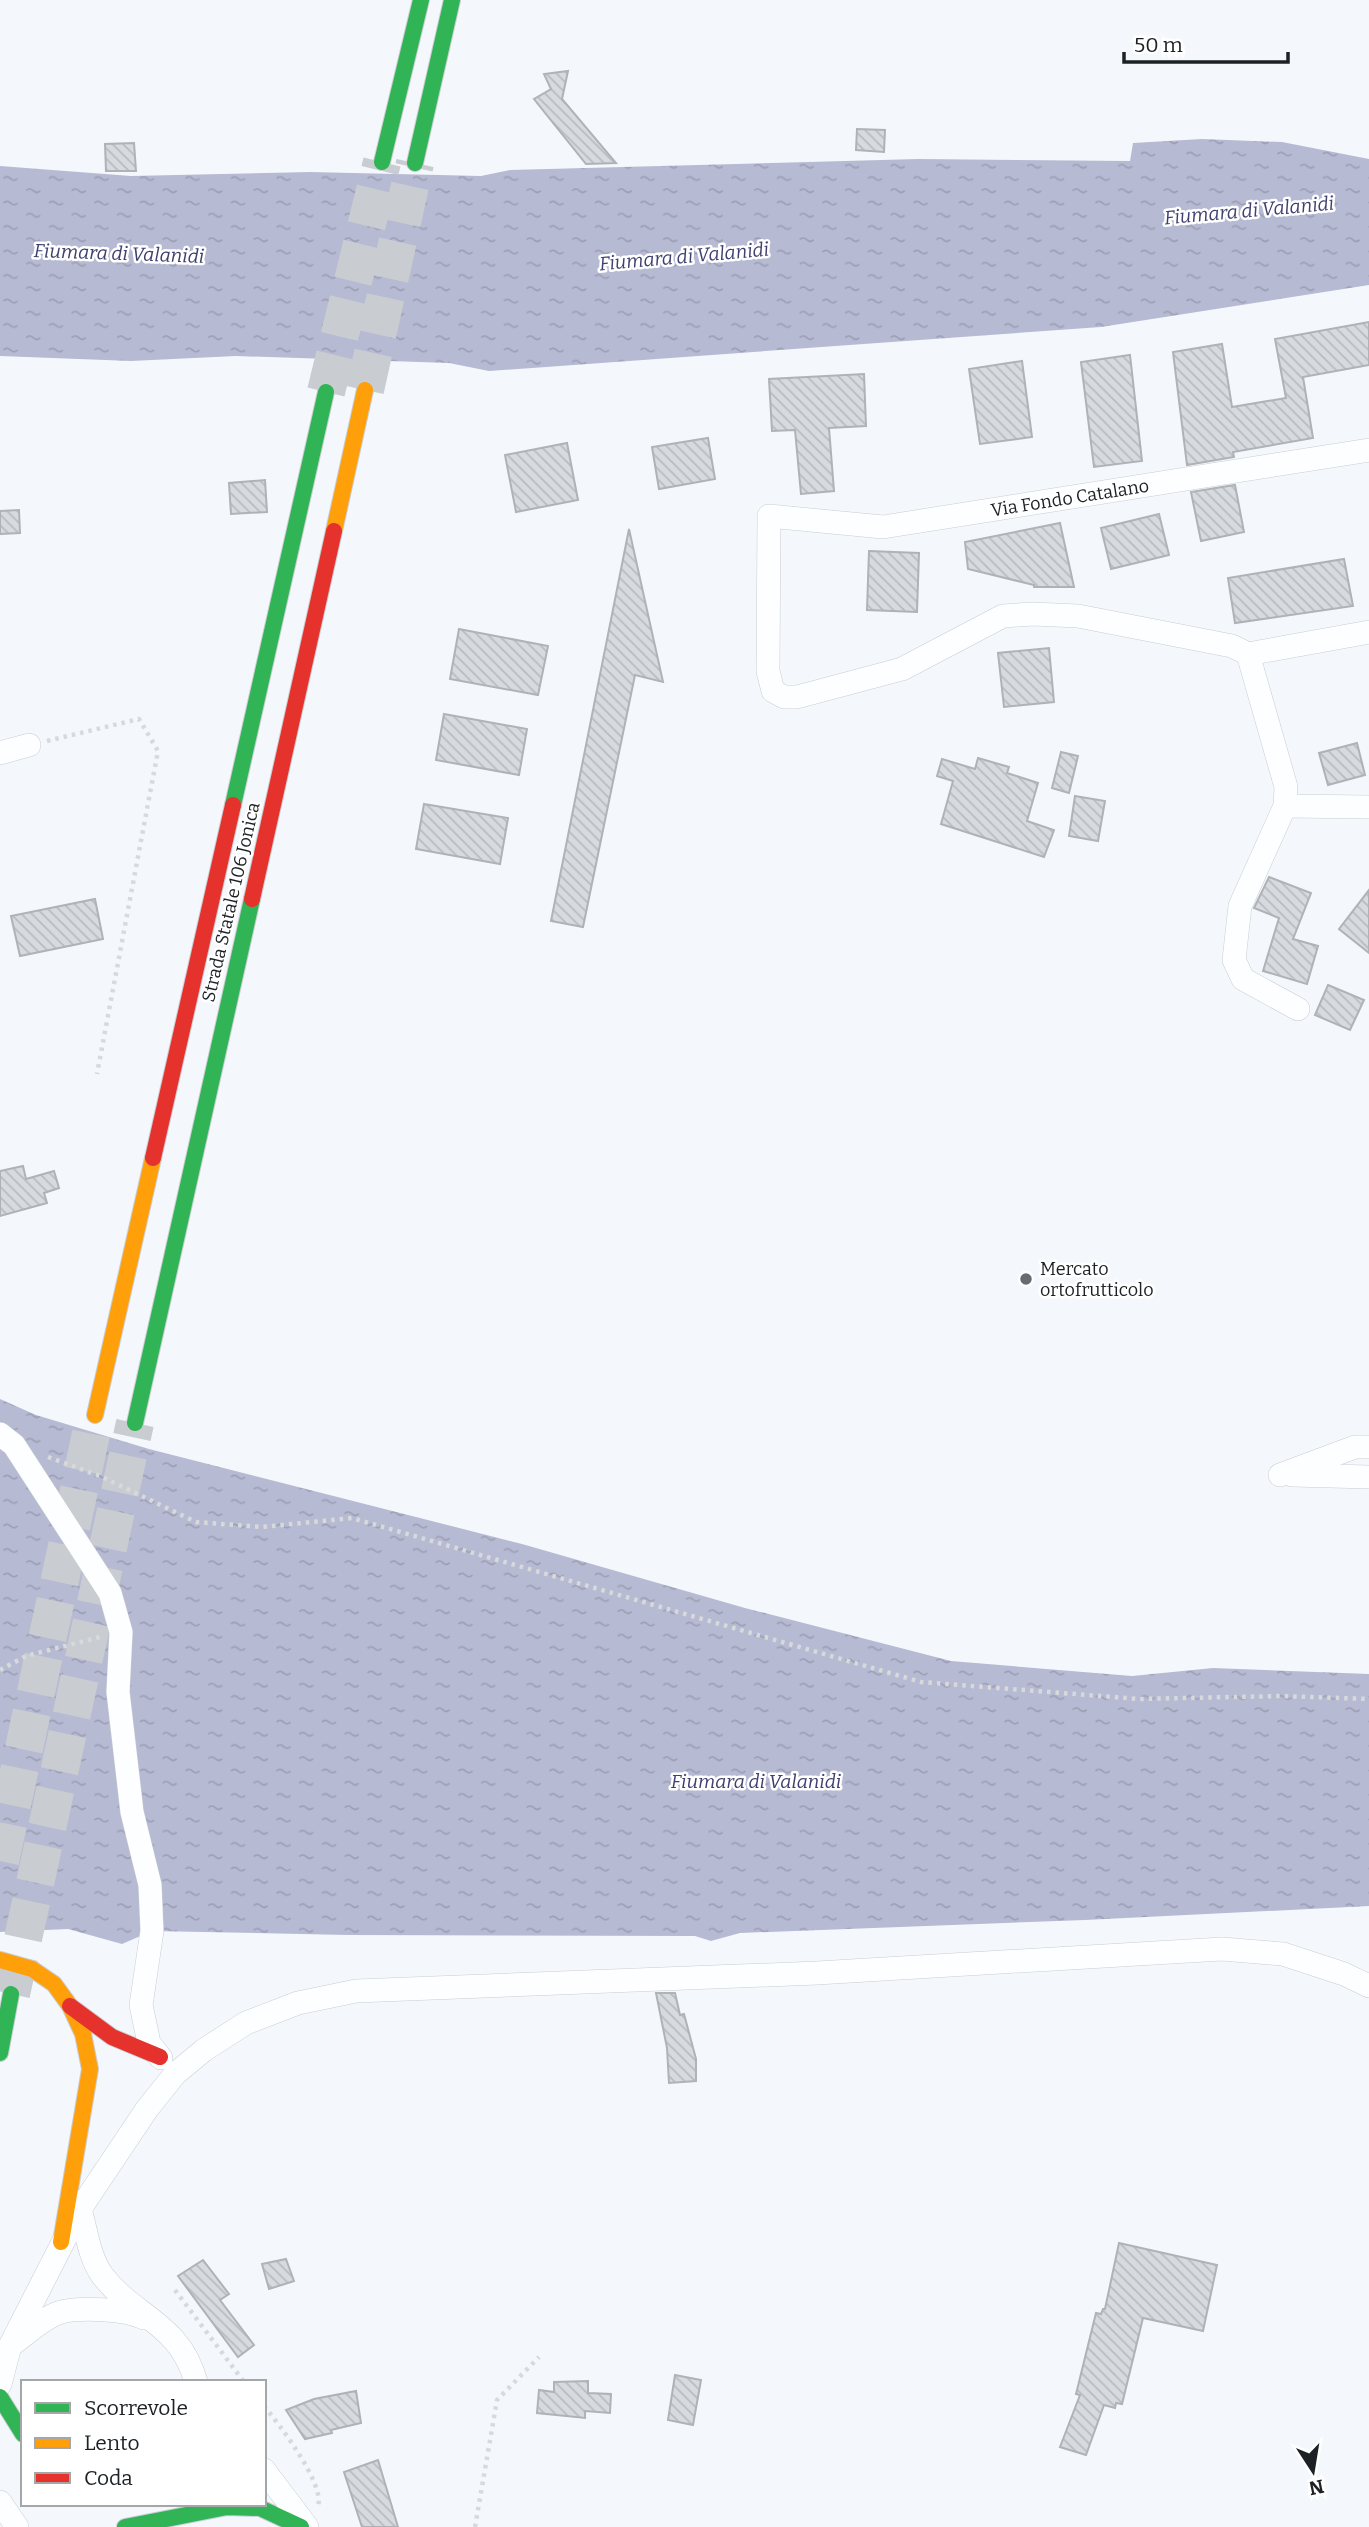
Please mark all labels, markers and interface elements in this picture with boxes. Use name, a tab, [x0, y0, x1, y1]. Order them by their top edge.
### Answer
scale bar	[1124, 21, 1288, 65]
text: 50 m	[1134, 32, 1183, 58]
water label: Fiumara di Valanidi	[1163, 192, 1335, 229]
water label: Fiumara di Valanidi	[598, 238, 770, 275]
water label: Fiumara di Valanidi	[33, 239, 205, 268]
street label: Via Fondo Catalano	[989, 475, 1151, 521]
street label: Strada Statale 106 Jonica	[197, 800, 265, 1004]
place label: Mercato ortofrutticolo	[1040, 1258, 1154, 1301]
marker: Mercato ortofrutticolo	[1018, 1271, 1034, 1287]
water label: Fiumara di Valanidi	[671, 1770, 841, 1793]
legend	[21, 2380, 266, 2506]
text: Scorrevole	[84, 2395, 188, 2421]
text: Lento	[84, 2430, 140, 2456]
north arrow	[1278, 2436, 1348, 2506]
text: Coda	[84, 2465, 133, 2491]
text: N	[1307, 2474, 1326, 2500]

